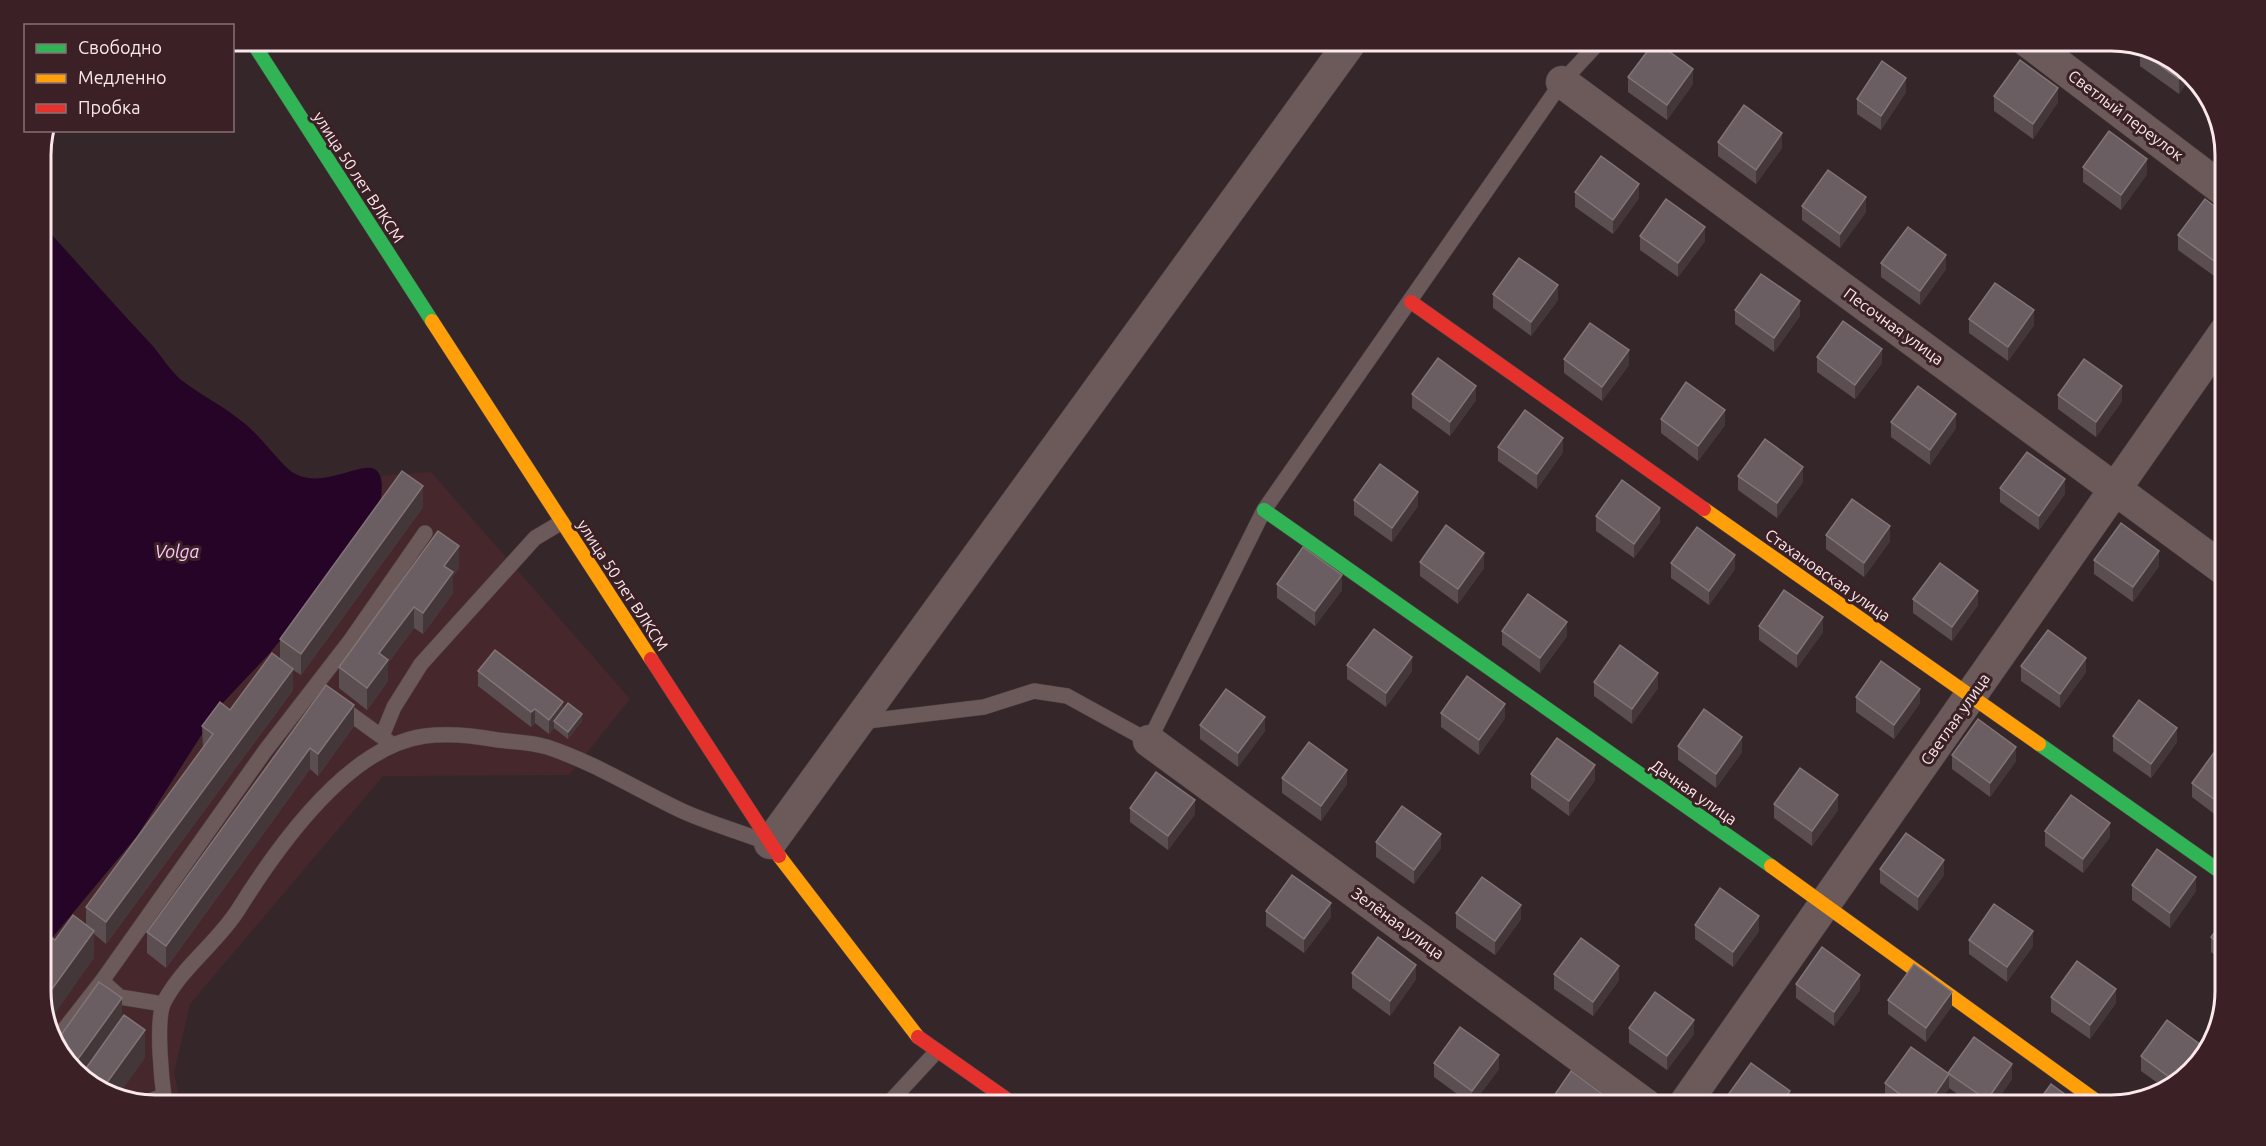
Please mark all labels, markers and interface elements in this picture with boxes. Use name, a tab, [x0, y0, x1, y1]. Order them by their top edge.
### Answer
legend	[24, 24, 234, 132]
text: Свободно	[78, 37, 162, 57]
street label: Светлый переулок	[2065, 66, 2187, 164]
text: Медленно	[78, 67, 167, 87]
text: Пробка	[78, 97, 141, 117]
street label: улица 50 лет ВЛКСМ	[310, 108, 408, 246]
street label: Песочная улица	[1841, 284, 1947, 368]
street label: улица 50 лет ВЛКСМ	[574, 516, 672, 654]
street label: Стахановская улица	[1762, 525, 1894, 625]
water label: Volga	[155, 541, 200, 561]
street label: Светлая улица	[1917, 670, 1993, 768]
street label: Дачная улица	[1647, 756, 1741, 828]
street label: Зелёная улица	[1348, 883, 1448, 963]

